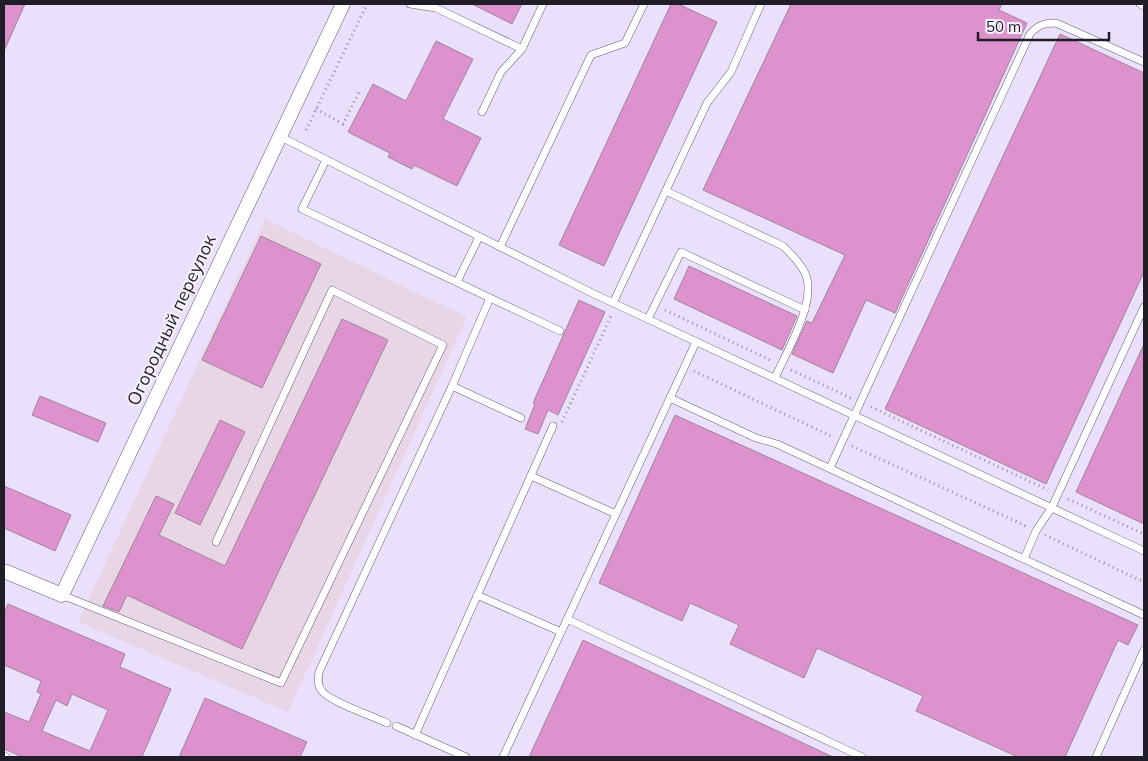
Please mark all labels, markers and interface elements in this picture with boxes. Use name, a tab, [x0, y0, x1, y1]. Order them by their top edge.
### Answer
scale bar	[978, 10, 1109, 42]
text: 50 m	[986, 17, 1021, 36]
street label: Огородный переулок	[121, 231, 221, 409]

